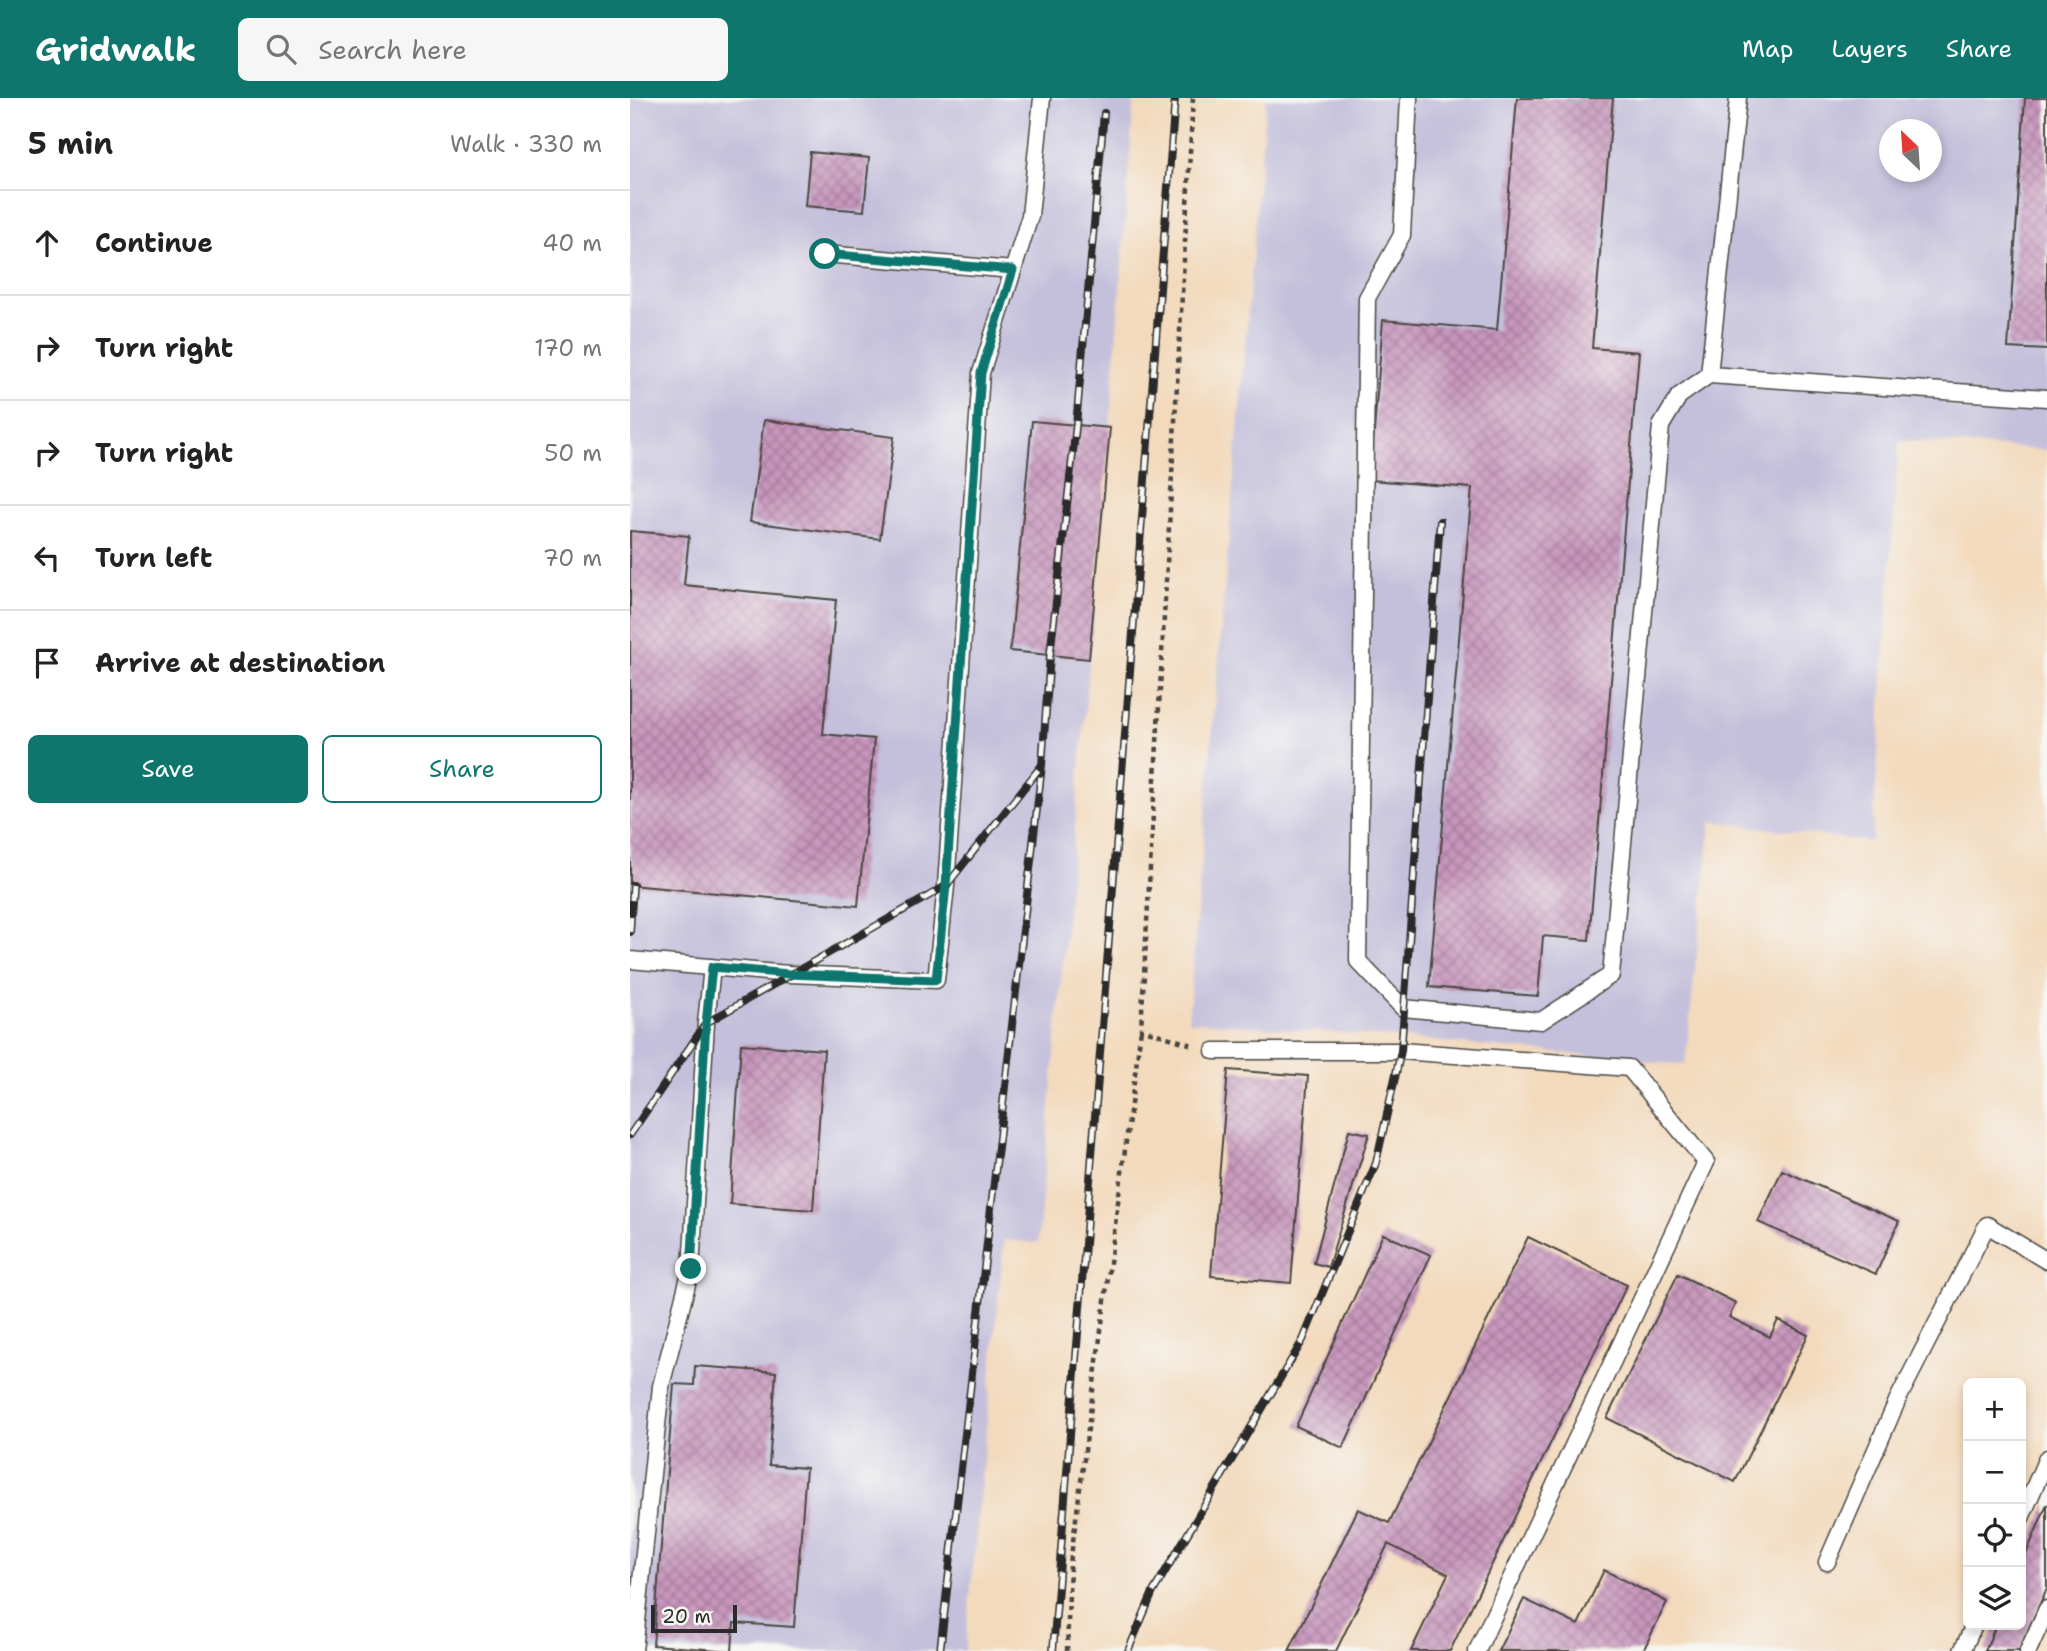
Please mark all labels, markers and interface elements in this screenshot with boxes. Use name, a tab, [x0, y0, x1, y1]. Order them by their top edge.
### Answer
search box	[238, 18, 728, 81]
text: Gridwalk	[35, 27, 196, 72]
icon: search	[262, 30, 300, 68]
text: Search here	[318, 32, 467, 67]
text: Map	[1742, 33, 1793, 65]
text: Layers	[1831, 33, 1908, 65]
text: Share	[1946, 33, 2012, 65]
north arrow	[1879, 119, 1942, 182]
text: 5 min	[28, 123, 113, 164]
text: Walk · 330 m	[450, 129, 602, 159]
icon: ahead	[28, 224, 66, 262]
text: Continue	[95, 225, 213, 260]
text: 40 m	[542, 228, 602, 258]
route start	[809, 238, 840, 269]
icon: right	[28, 329, 66, 367]
text: Turn right	[95, 330, 233, 365]
text: 170 m	[534, 333, 602, 363]
icon: right	[28, 434, 66, 472]
text: Turn right	[95, 435, 233, 470]
text: 50 m	[544, 438, 602, 468]
icon: left	[28, 539, 66, 577]
text: Turn left	[95, 540, 212, 575]
text: 70 m	[543, 543, 602, 573]
icon: arrive	[28, 644, 66, 682]
text: Arrive at destination	[95, 645, 385, 680]
button: Save	[28, 735, 308, 803]
button: Share	[322, 735, 602, 803]
route end	[675, 1253, 706, 1284]
map controls	[1963, 1378, 2026, 1630]
button: +	[1963, 1378, 2026, 1441]
button: −	[1963, 1441, 2026, 1504]
button: locate	[1963, 1504, 2026, 1567]
button: layers	[1963, 1567, 2026, 1630]
scale bar	[651, 1602, 737, 1634]
text: 20 m	[662, 1604, 711, 1629]

